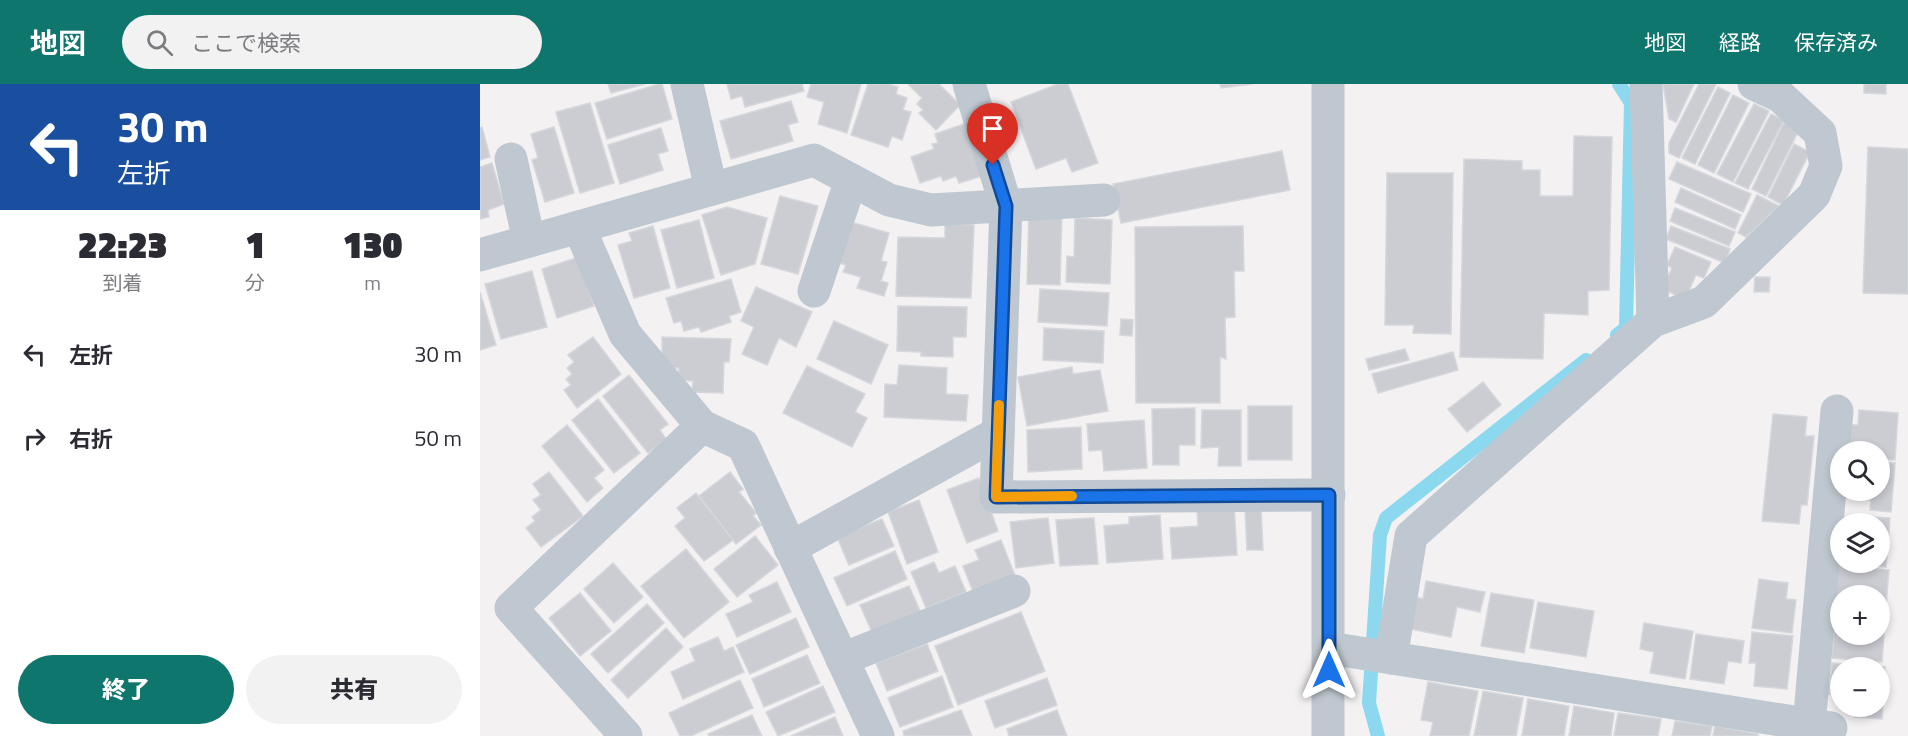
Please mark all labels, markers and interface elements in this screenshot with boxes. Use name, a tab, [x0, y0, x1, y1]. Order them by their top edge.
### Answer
search box	[122, 15, 542, 69]
text: 地図	[30, 21, 86, 64]
icon: search	[143, 26, 176, 59]
text: ここで検索	[191, 26, 301, 60]
text: 地図	[1644, 26, 1686, 58]
text: 経路	[1719, 26, 1761, 58]
text: 保存済み	[1794, 26, 1878, 58]
text: 30 m	[117, 94, 209, 158]
pin	[967, 103, 1018, 165]
icon: left	[18, 108, 96, 186]
icon: arrive	[976, 112, 1009, 145]
text: 左折	[117, 152, 171, 193]
text: 22:23	[78, 217, 167, 272]
text: 1	[245, 217, 265, 272]
text: 130	[343, 217, 402, 272]
text: 到着	[103, 267, 143, 298]
text: 分	[245, 267, 265, 298]
text: m	[364, 267, 381, 298]
text: 30 m	[414, 337, 462, 371]
icon: left	[18, 338, 51, 371]
text: 左折	[69, 338, 113, 372]
text: 50 m	[414, 421, 462, 455]
icon: right	[18, 422, 51, 455]
text: 右折	[69, 422, 113, 456]
map controls	[1830, 441, 1890, 717]
button: search	[1830, 441, 1890, 501]
button: layers	[1830, 513, 1890, 573]
button: +	[1830, 585, 1890, 645]
position arrow	[1297, 638, 1361, 702]
button: 終了	[18, 655, 234, 724]
button: 共有	[246, 655, 462, 724]
button: −	[1830, 657, 1890, 717]

